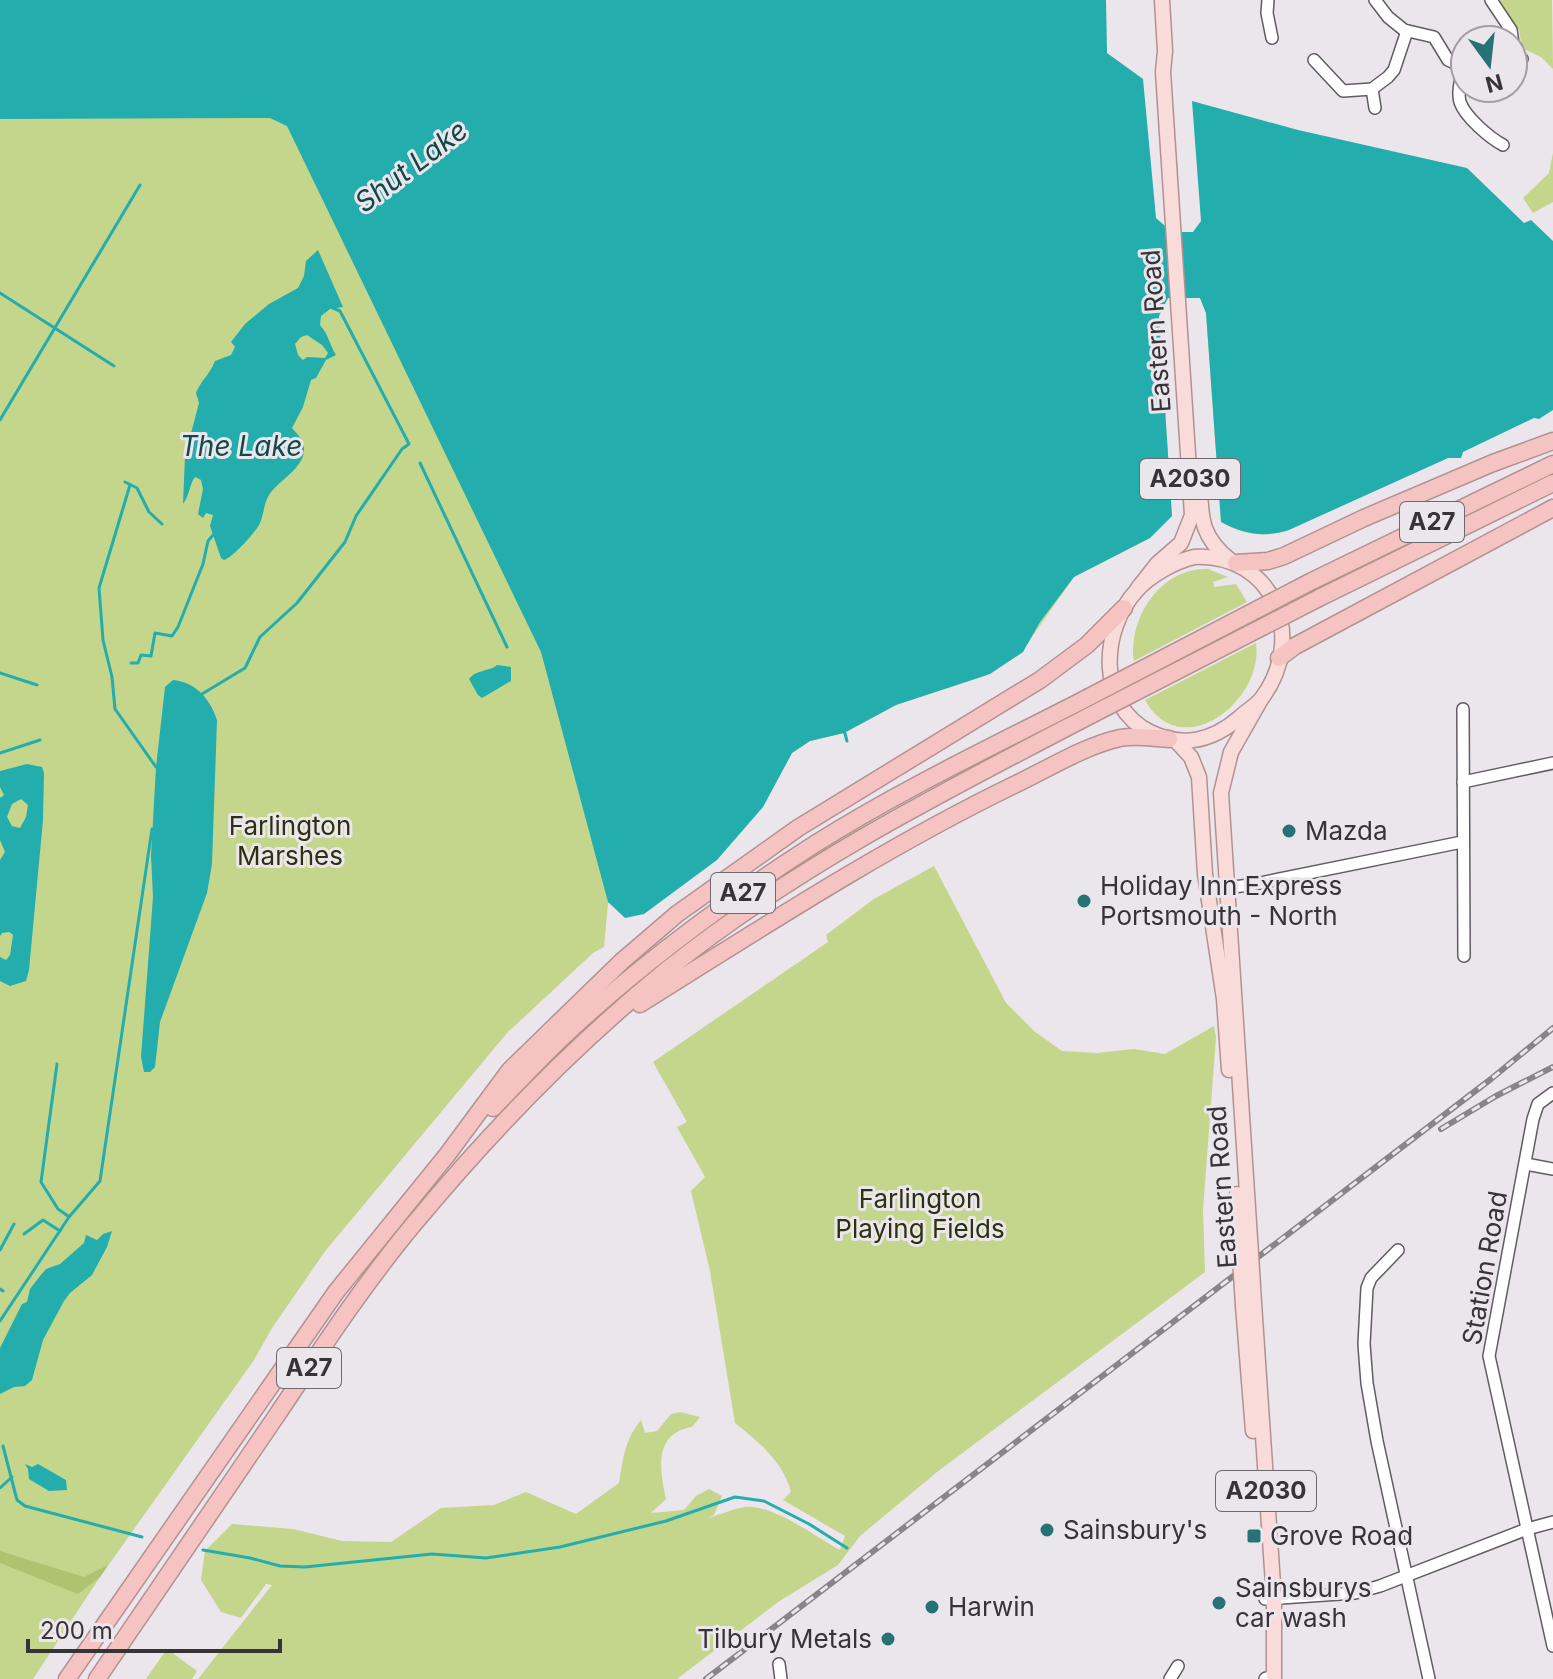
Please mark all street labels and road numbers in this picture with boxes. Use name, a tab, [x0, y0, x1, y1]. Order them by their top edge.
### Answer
street label: Eastern Road	[1134, 249, 1177, 413]
road number: A2030	[1140, 459, 1240, 499]
road number: A27	[1400, 502, 1464, 542]
road number: A27	[711, 873, 775, 913]
street label: Eastern Road	[1200, 1105, 1243, 1269]
street label: Station Road	[1456, 1189, 1513, 1347]
road number: A27	[277, 1348, 341, 1388]
road number: A2030	[1216, 1471, 1316, 1511]

